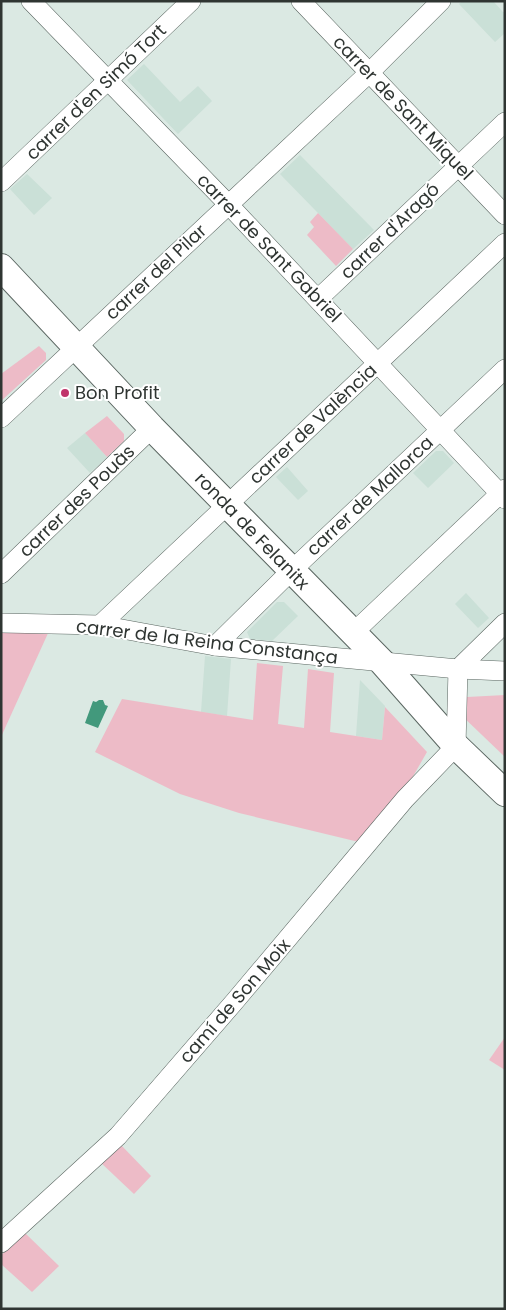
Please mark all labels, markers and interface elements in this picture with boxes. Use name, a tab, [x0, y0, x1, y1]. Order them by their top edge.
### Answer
street label: carrer d'en Simó Tort	[20, 18, 171, 165]
street label: carrer de Sant Miquel	[328, 30, 479, 185]
street label: carrer de Sant Gabriel	[192, 168, 347, 328]
street label: carrer d'Aragó	[335, 177, 445, 284]
street label: carrer del Pilar	[100, 218, 212, 325]
street label: carrer de València	[243, 358, 382, 489]
place label: Bon Profit	[75, 380, 159, 405]
marker: Bon Profit	[59, 387, 71, 399]
street label: carrer de Mallorca	[301, 430, 439, 561]
street label: carrer des Pouàs	[13, 439, 140, 562]
street label: ronda de Felanitx	[190, 466, 315, 595]
street label: carrer de la Reina Constança	[75, 613, 339, 670]
street label: camí de Son Moix	[174, 933, 296, 1068]

